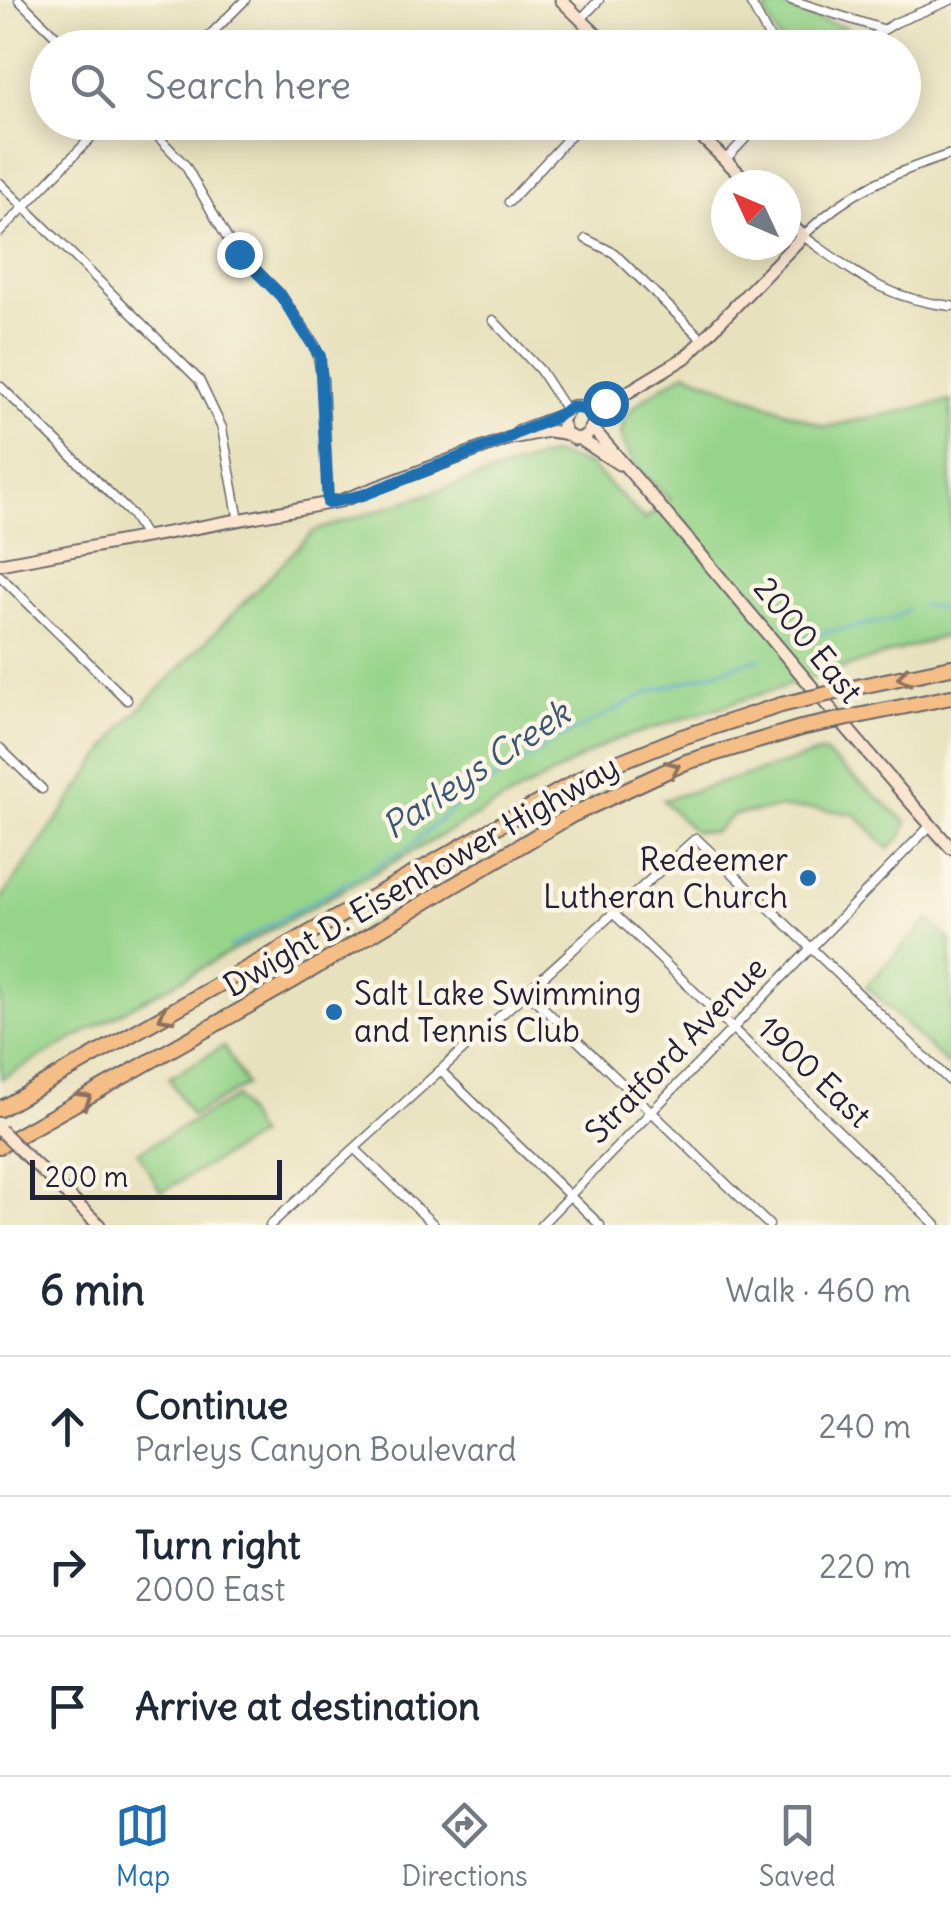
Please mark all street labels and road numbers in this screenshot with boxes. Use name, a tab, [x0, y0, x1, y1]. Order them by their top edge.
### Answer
street label: 2000 East	[745, 568, 872, 711]
street label: Dwight D. Eisenhower Highway	[216, 745, 626, 1006]
street label: Stratford Avenue	[576, 948, 775, 1152]
street label: 1900 East	[749, 1007, 880, 1136]

